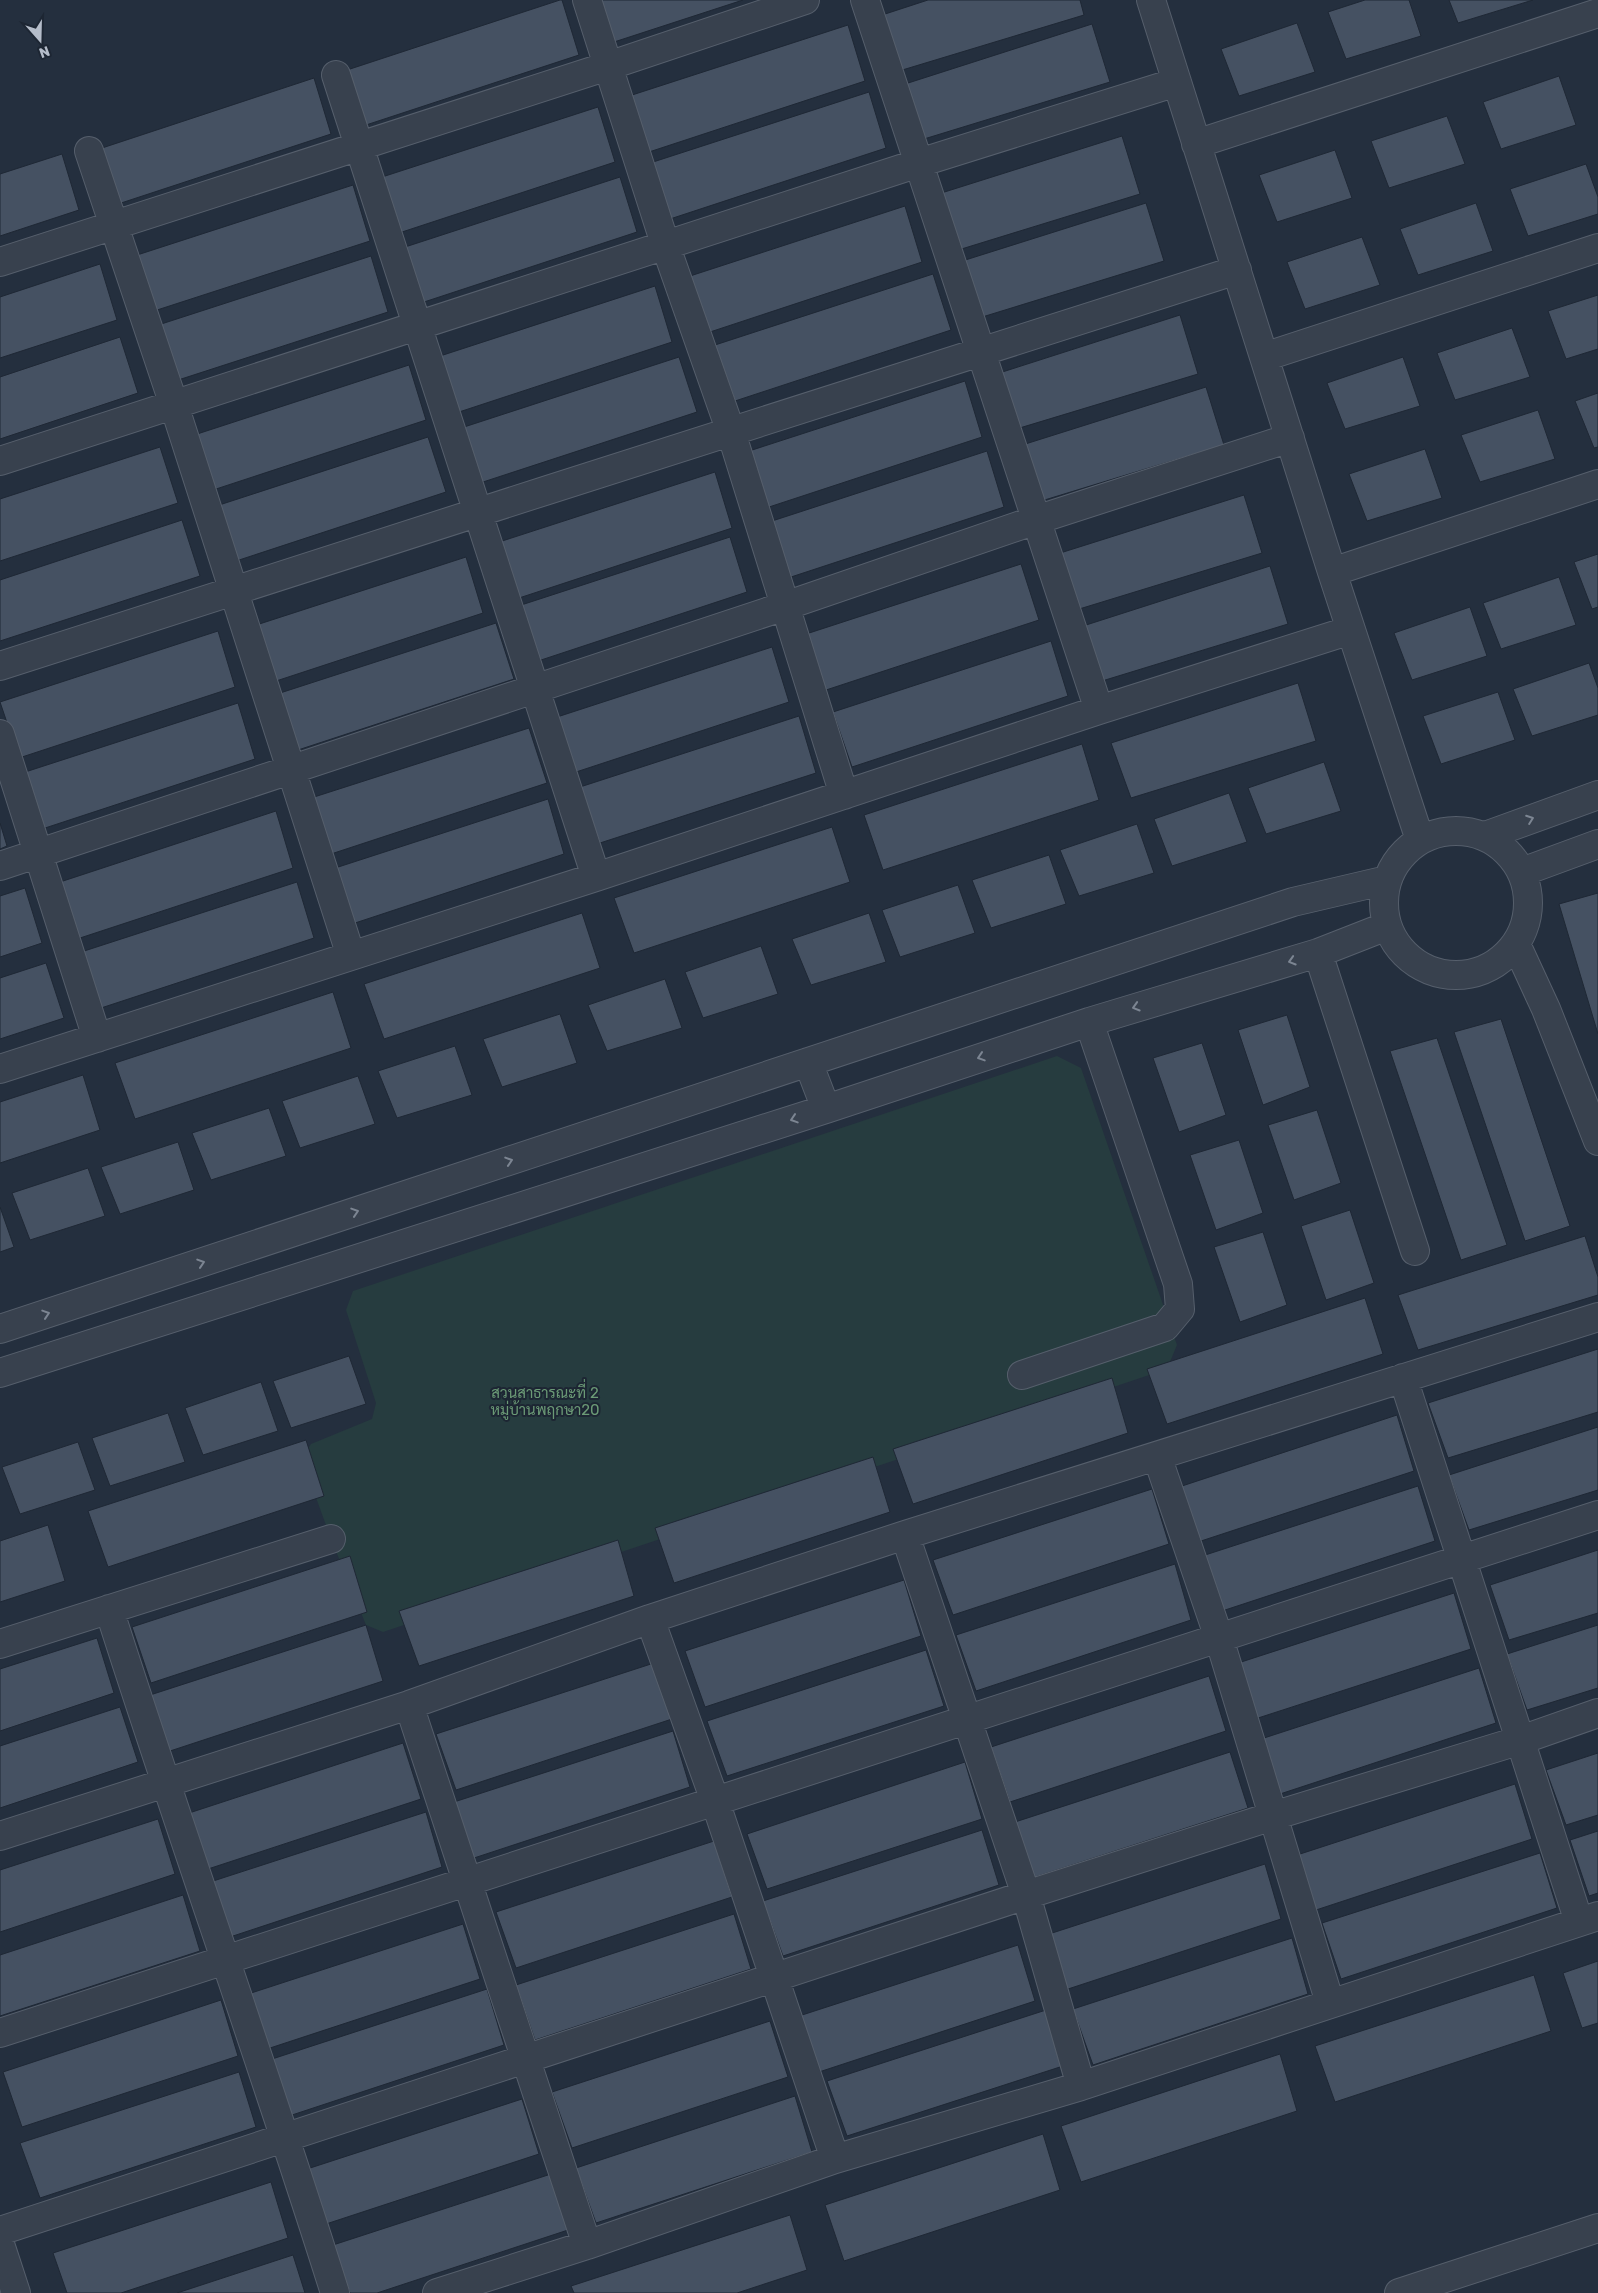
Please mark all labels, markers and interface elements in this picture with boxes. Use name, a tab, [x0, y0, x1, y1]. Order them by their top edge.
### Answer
north arrow	[15, 15, 65, 65]
text: N	[37, 42, 52, 61]
one-way arrow	[1526, 815, 1534, 825]
one-way arrow	[1288, 955, 1296, 965]
one-way arrow	[1132, 1002, 1141, 1012]
one-way arrow	[978, 1052, 986, 1062]
one-way arrow	[790, 1113, 798, 1123]
one-way arrow	[504, 1157, 513, 1167]
one-way arrow	[350, 1208, 359, 1218]
one-way arrow	[196, 1259, 204, 1269]
one-way arrow	[42, 1310, 50, 1320]
park label: สวนสาธารณะที่ 2 หมู่บ้านพฤกษา20	[490, 1378, 600, 1420]

